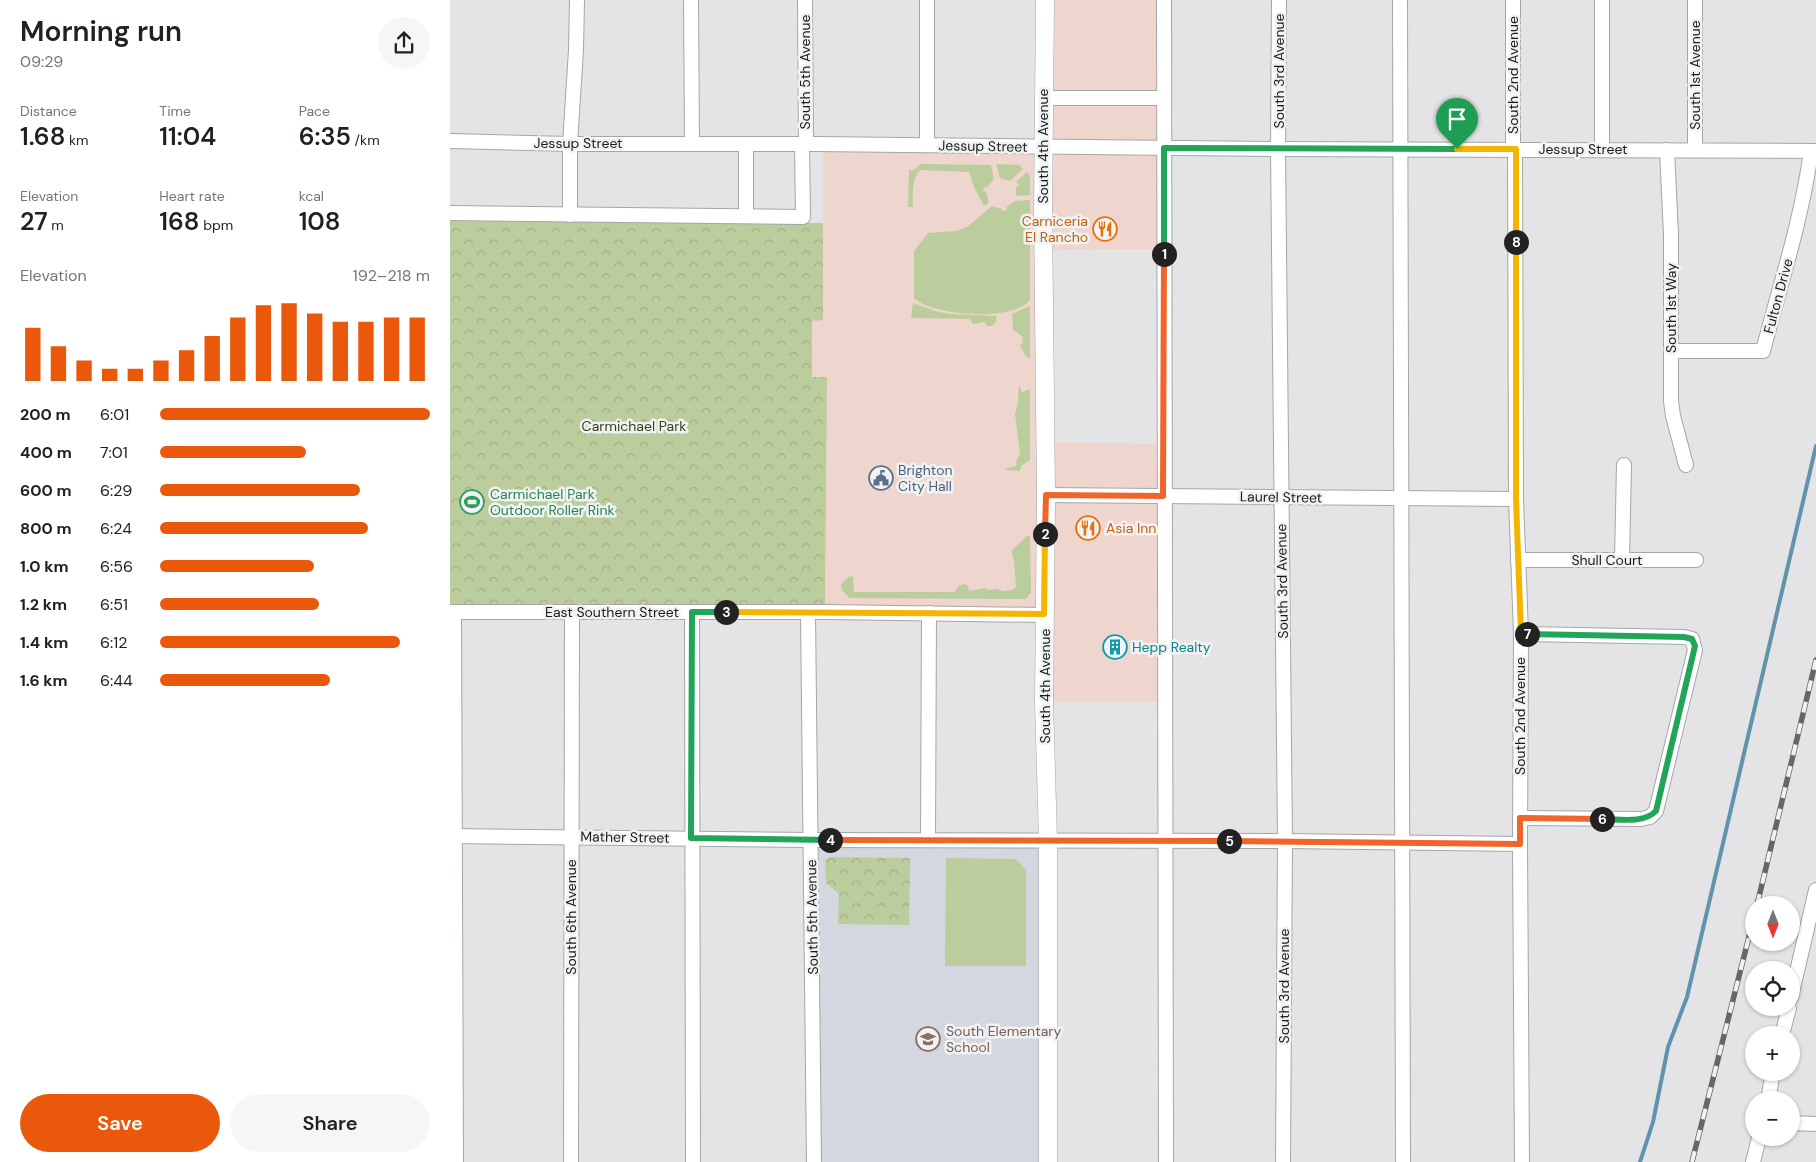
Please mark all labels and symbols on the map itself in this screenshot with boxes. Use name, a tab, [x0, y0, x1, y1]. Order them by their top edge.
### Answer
street label: South 3rd Avenue	[1270, 13, 1288, 128]
street label: South 5th Avenue	[796, 14, 814, 130]
street label: South 2nd Avenue	[1504, 16, 1522, 134]
street label: South 1st Avenue	[1686, 20, 1704, 130]
street label: South 4th Avenue	[1034, 88, 1052, 204]
pin	[1436, 98, 1478, 149]
street label: Jessup Street	[533, 134, 623, 152]
street label: Jessup Street	[938, 136, 1028, 156]
street label: Jessup Street	[1538, 140, 1628, 158]
place label: Carniceria El Rancho	[1022, 212, 1088, 246]
restaurant icon: Carniceria El Rancho	[1092, 216, 1118, 242]
pin: 8	[1504, 230, 1528, 254]
pin: 1	[1152, 242, 1176, 266]
street label: Fulton Drive	[1759, 256, 1797, 336]
street label: South 1st Way	[1662, 263, 1680, 353]
park label: Carmichael Park	[582, 417, 686, 435]
place label: Brighton City Hall	[898, 461, 952, 495]
public building icon: Brighton City Hall	[868, 465, 894, 491]
place label: Carmichael Park Outdoor Roller Rink	[490, 485, 615, 519]
street label: Laurel Street	[1240, 487, 1322, 507]
sports icon: Carmichael Park Outdoor Roller Rink	[459, 489, 485, 515]
restaurant icon: Asia Inn	[1075, 515, 1101, 541]
place label: Asia Inn	[1106, 519, 1156, 537]
pin: 2	[1032, 522, 1058, 546]
street label: South 3rd Avenue	[1272, 523, 1292, 639]
street label: Shull Court	[1571, 551, 1643, 569]
pin: 3	[714, 600, 738, 624]
street label: East Southern Street	[545, 603, 679, 621]
pin: 7	[1514, 622, 1540, 646]
street label: South 4th Avenue	[1036, 628, 1054, 744]
building icon: Hepp Realty	[1102, 634, 1128, 660]
place label: Hepp Realty	[1132, 638, 1211, 656]
street label: South 2nd Avenue	[1511, 657, 1529, 775]
pin: 6	[1590, 806, 1614, 832]
street label: Mather Street	[580, 827, 670, 847]
pin: 4	[818, 828, 842, 852]
pin: 5	[1216, 828, 1242, 854]
street label: South 6th Avenue	[562, 859, 580, 975]
street label: South 5th Avenue	[802, 859, 822, 975]
north arrow	[1745, 896, 1800, 951]
street label: South 3rd Avenue	[1275, 928, 1293, 1043]
place label: South Elementary School	[946, 1022, 1061, 1056]
school or university icon: South Elementary School	[915, 1026, 941, 1052]

